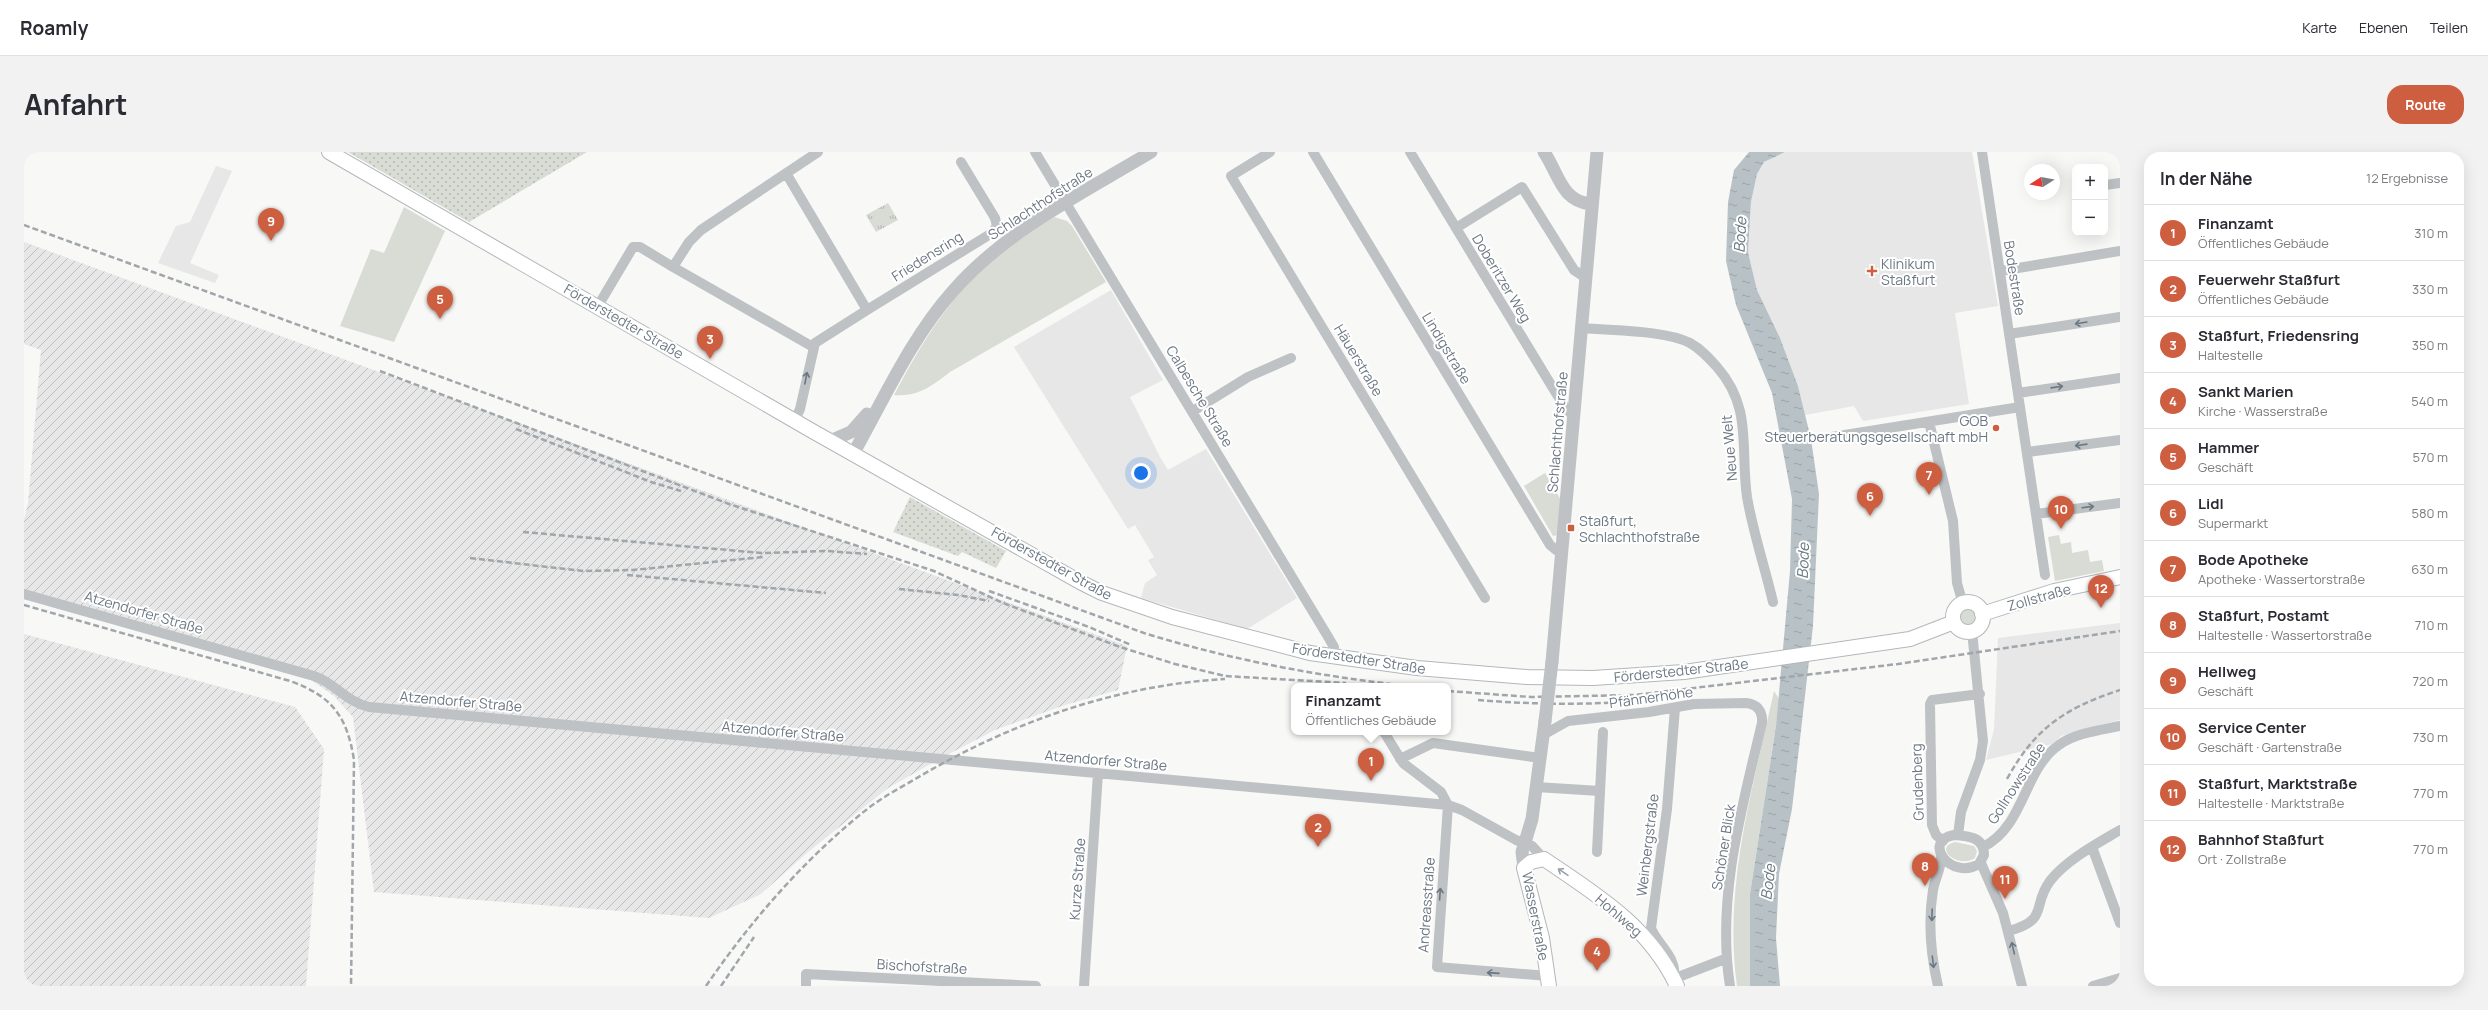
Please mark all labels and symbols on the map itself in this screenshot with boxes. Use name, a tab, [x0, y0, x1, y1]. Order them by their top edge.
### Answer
street label: Schlachthofstraße	[984, 162, 1096, 244]
north arrow	[2024, 164, 2060, 200]
pin: 9	[258, 208, 284, 241]
water label: Bode	[1729, 215, 1751, 253]
street label: Friedensring	[888, 227, 966, 285]
street label: Doberitzer Weg	[1468, 230, 1536, 326]
street label: Bodestraße	[2000, 239, 2030, 317]
place label: Klinikum Staßfurt	[1881, 254, 1936, 289]
marker: Klinikum Staßfurt	[1866, 265, 1878, 277]
street label: Förderstedter Straße	[561, 279, 687, 363]
pin: 5	[427, 286, 453, 319]
street label: Lindigstraße	[1418, 309, 1476, 387]
one-way arrow	[2075, 319, 2088, 327]
street label: Häuerstraße	[1330, 321, 1388, 399]
pin: 3	[697, 326, 723, 359]
street label: Calbesche Straße	[1162, 342, 1238, 450]
street label: Schlachthofstraße	[1542, 371, 1572, 493]
one-way arrow	[803, 372, 811, 385]
one-way arrow	[2050, 383, 2063, 391]
place label: GOB Steuerberatungsgesellschaft mbH	[1765, 411, 1988, 446]
street label: Neue Welt	[1717, 414, 1741, 482]
marker: GOB Steuerberatungsgesellschaft mbH	[1991, 423, 2001, 433]
one-way arrow	[2075, 441, 2088, 449]
pin: 7	[1916, 462, 1942, 495]
your location	[1131, 463, 1151, 483]
pin: 6	[1857, 483, 1883, 516]
pin: 10	[2048, 496, 2074, 529]
one-way arrow	[2081, 503, 2094, 511]
place label: Staßfurt, Schlachthofstraße	[1579, 511, 1700, 546]
street label: Förderstedter Straße	[988, 522, 1116, 604]
marker: Staßfurt, Schlachthofstraße	[1566, 523, 1576, 533]
water label: Bode	[1792, 542, 1814, 579]
pin: 12	[2088, 575, 2114, 608]
street label: Zollstraße	[2005, 579, 2073, 615]
street label: Atzendorfer Straße	[82, 586, 206, 638]
street label: Förderstedter Straße	[1291, 638, 1427, 678]
street label: Förderstedter Straße	[1613, 653, 1749, 687]
street label: Pfännerhöhe	[1608, 682, 1694, 712]
street label: Atzendorfer Straße	[399, 686, 523, 716]
street label: Atzendorfer Straße	[721, 716, 845, 746]
street label: Gollnowstraße	[1983, 739, 2049, 827]
street label: Grudenberg	[1906, 743, 1928, 821]
street label: Atzendorfer Straße	[1044, 745, 1168, 775]
pin: 1	[1358, 748, 1384, 781]
street label: Weinbergstraße	[1631, 792, 1663, 898]
street label: Schöner Blick	[1707, 801, 1739, 891]
pin: 2	[1305, 814, 1331, 847]
street label: Kurze Straße	[1065, 837, 1089, 921]
pin: 8	[1912, 853, 1938, 886]
street label: Andreasstraße	[1413, 857, 1439, 953]
water label: Bode	[1755, 862, 1781, 901]
pin: 11	[1992, 866, 2018, 899]
one-way arrow	[1557, 868, 1568, 876]
street label: Wasserstraße	[1518, 870, 1554, 962]
one-way arrow	[1437, 888, 1444, 901]
street label: Hohlweg	[1591, 889, 1647, 941]
one-way arrow	[1928, 908, 1936, 921]
pin: 4	[1584, 938, 1610, 971]
one-way arrow	[2008, 942, 2016, 955]
street label: Bischofstraße	[876, 954, 968, 978]
one-way arrow	[1930, 955, 1937, 968]
one-way arrow	[1487, 969, 1500, 976]

